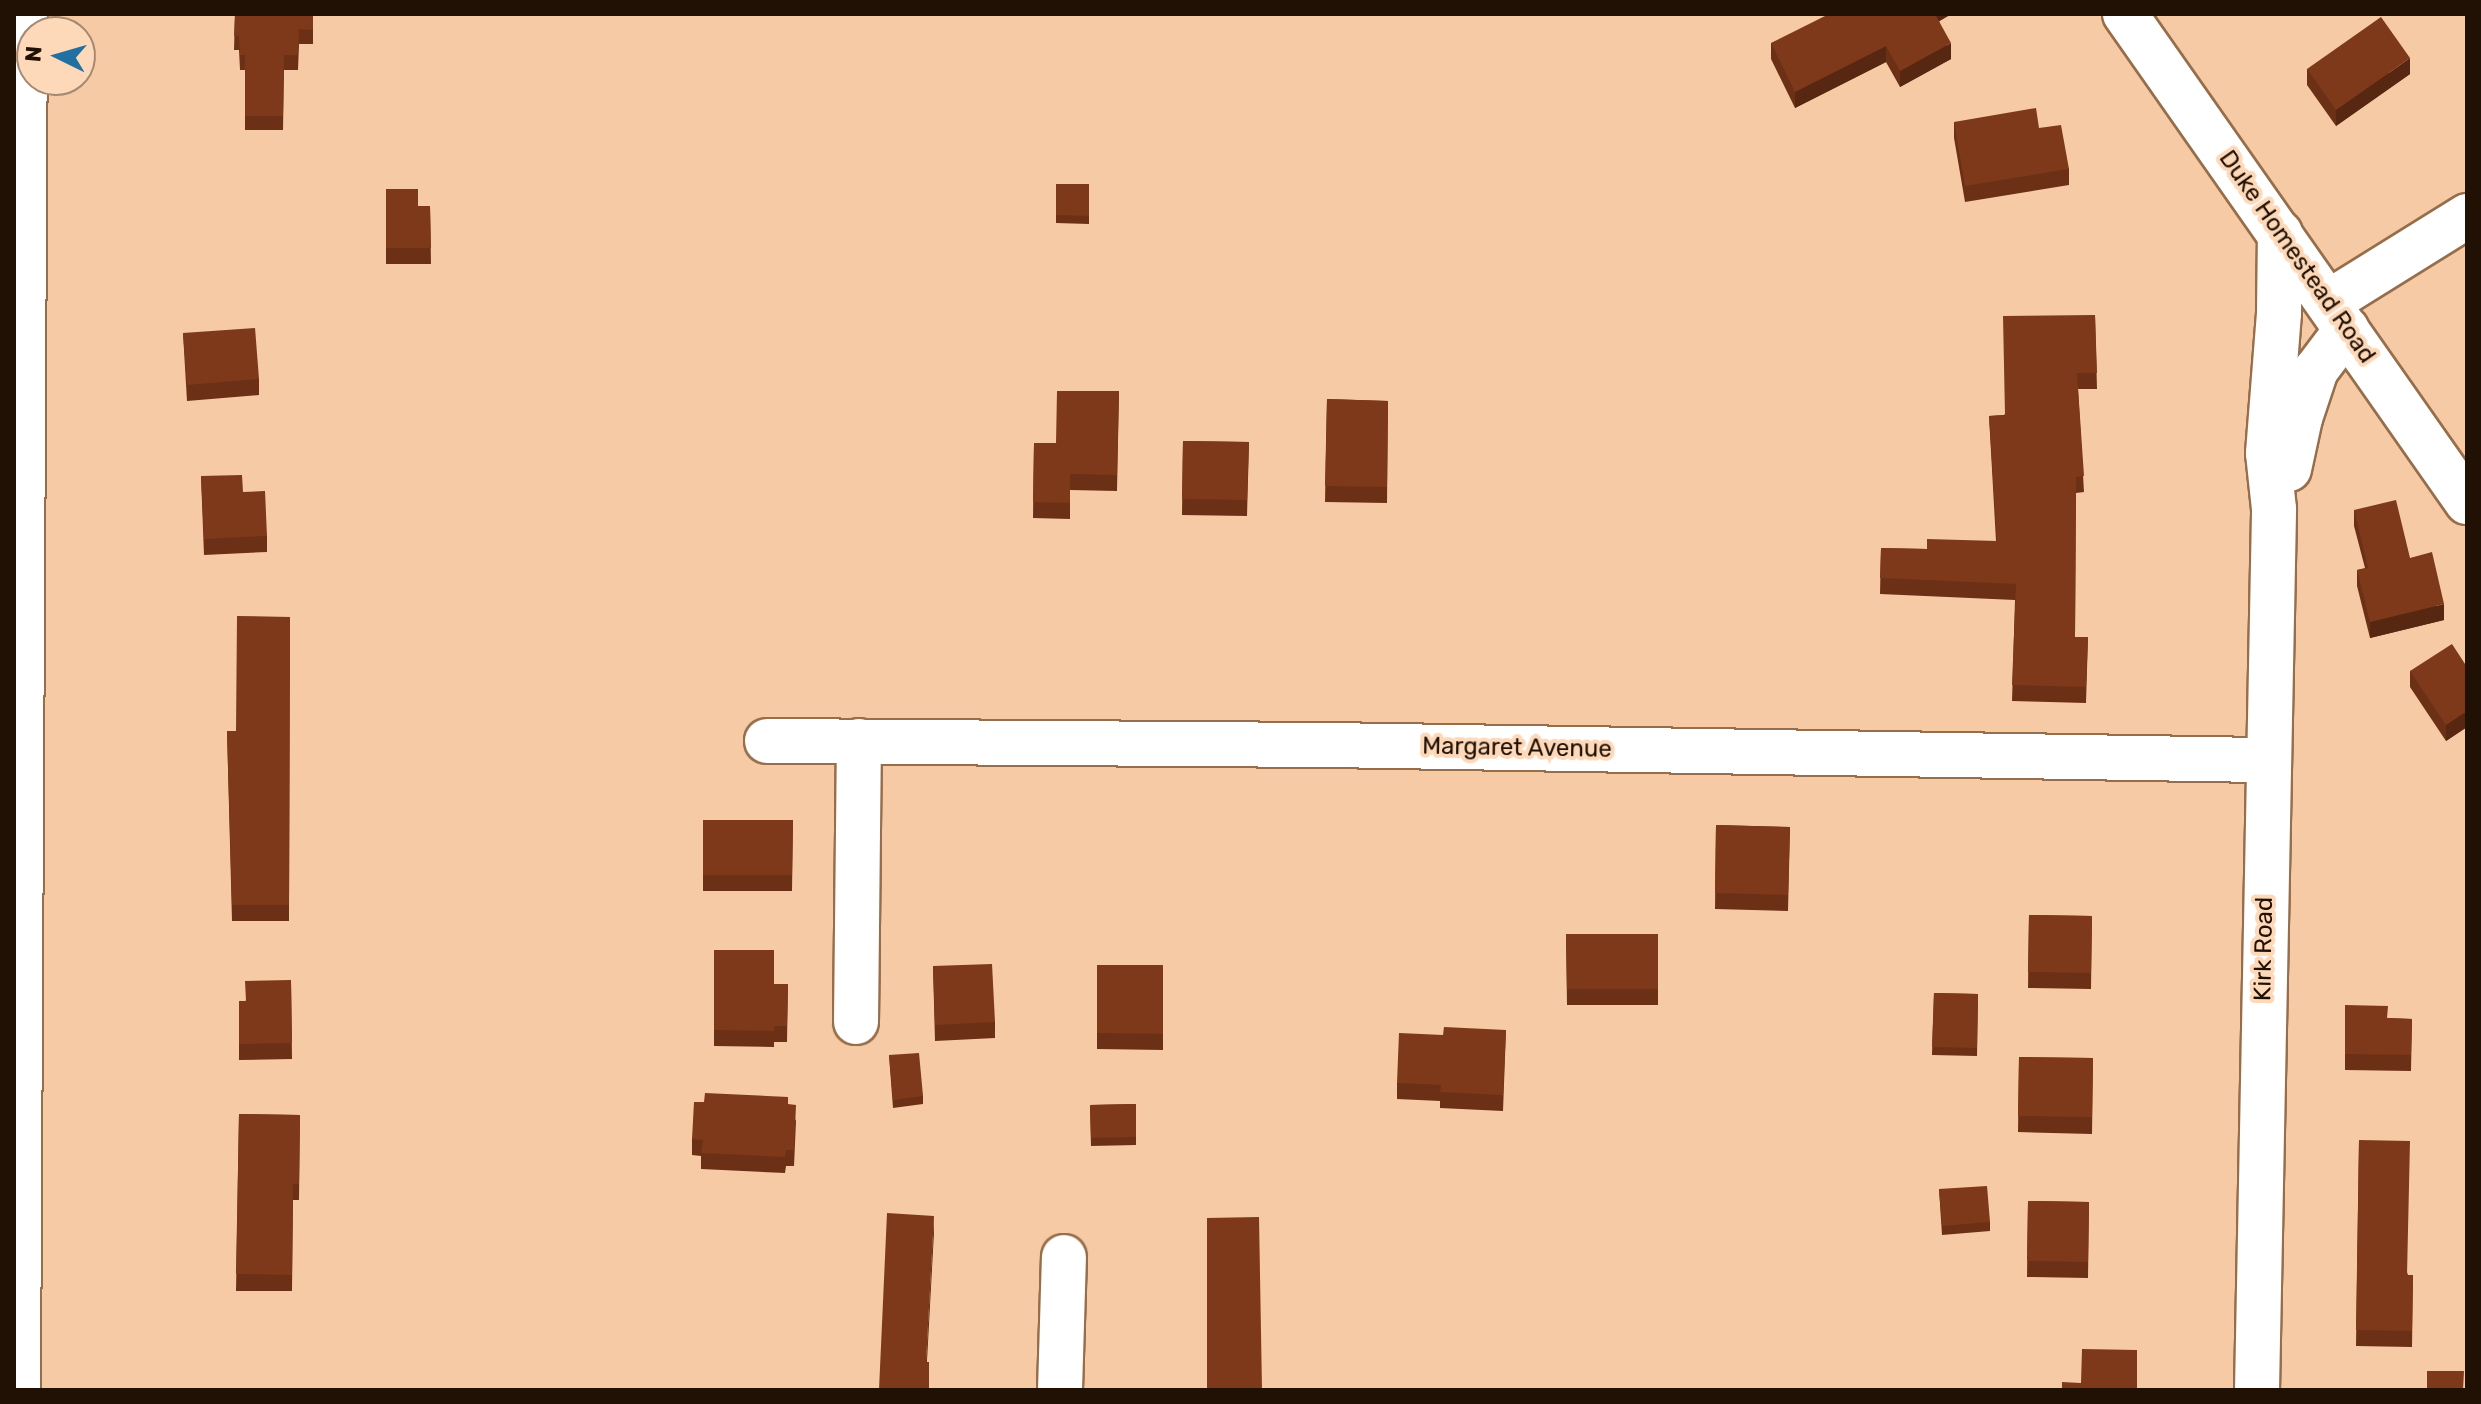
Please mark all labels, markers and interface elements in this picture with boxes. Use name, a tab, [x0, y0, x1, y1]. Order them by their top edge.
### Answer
north arrow	[16, 16, 96, 96]
text: N	[19, 45, 48, 63]
street label: Duke Homestead Road	[2213, 145, 2381, 369]
street label: Margaret Avenue	[1422, 732, 1612, 764]
street label: Kirk Road	[2249, 897, 2279, 1001]

